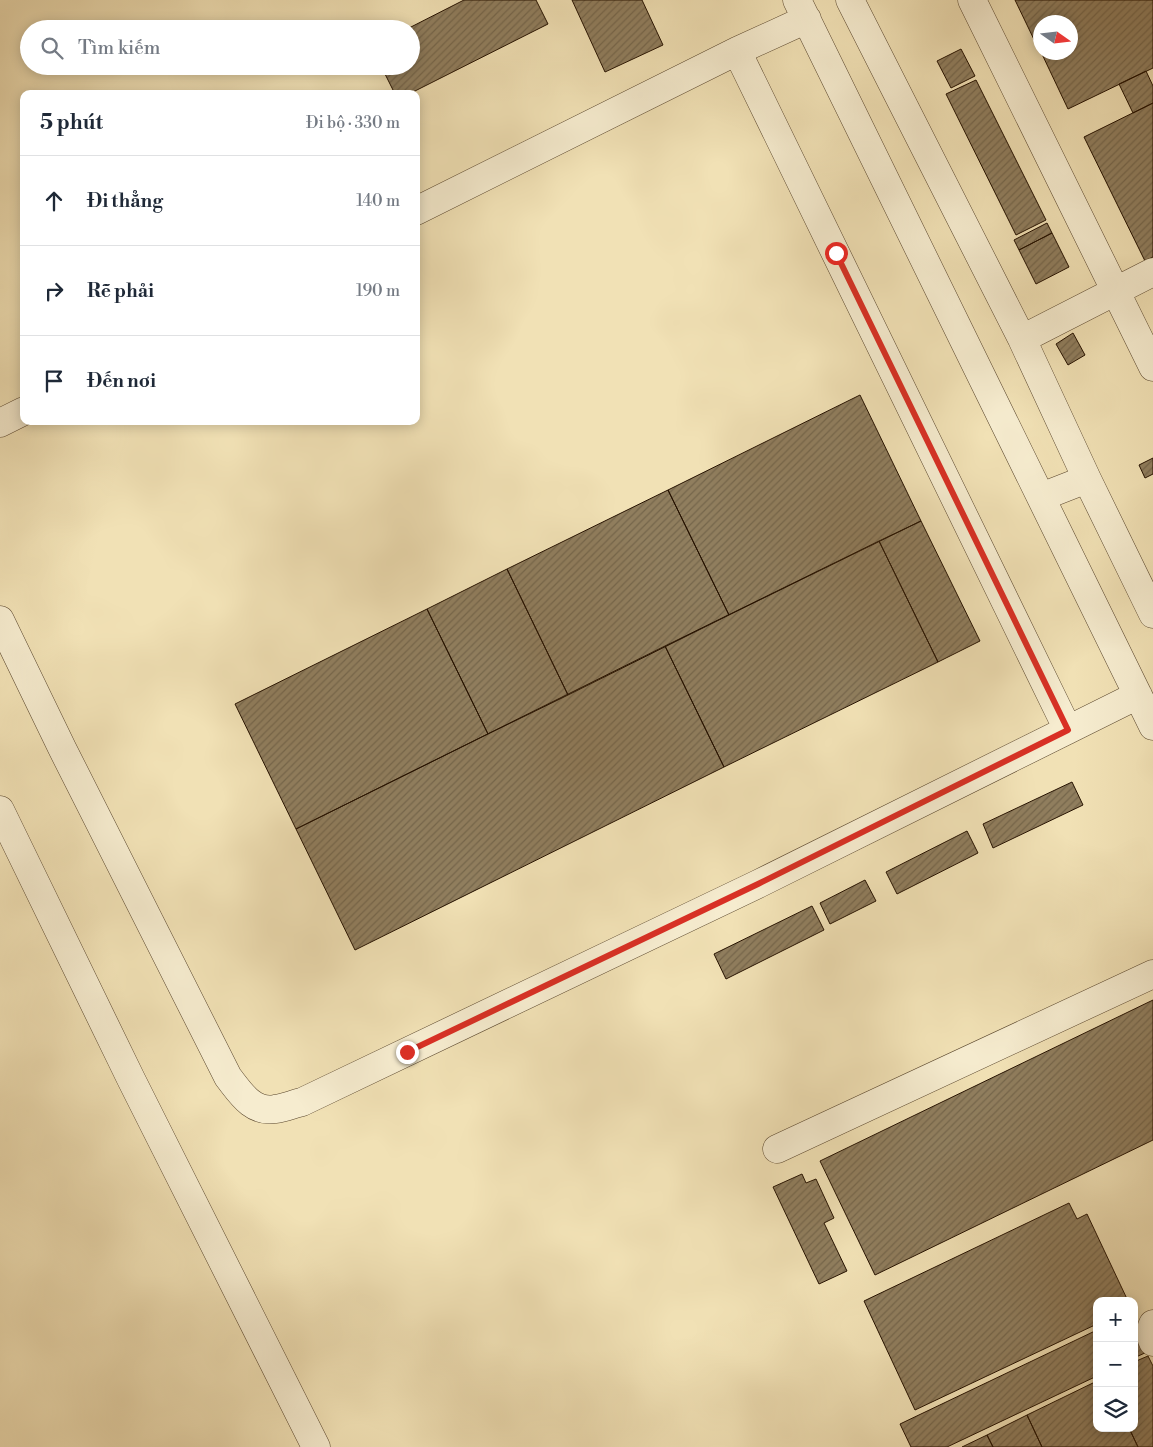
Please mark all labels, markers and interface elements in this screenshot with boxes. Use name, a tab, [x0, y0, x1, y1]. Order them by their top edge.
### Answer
north arrow	[1033, 15, 1078, 60]
search box	[20, 20, 420, 75]
icon: search	[38, 34, 66, 62]
text: Tìm kiếm	[78, 36, 161, 60]
text: 5 phút	[40, 110, 103, 136]
text: Đi bộ · 330 m	[306, 113, 400, 133]
icon: ahead	[40, 187, 68, 215]
text: Đi thẳng	[87, 189, 163, 213]
text: 140 m	[356, 191, 400, 211]
route start	[825, 242, 848, 265]
icon: right	[40, 277, 68, 305]
text: Rẽ phải	[87, 279, 154, 303]
text: 190 m	[356, 281, 400, 301]
icon: arrive	[40, 367, 68, 395]
text: Đến nơi	[87, 369, 156, 393]
route end	[396, 1041, 419, 1064]
map controls	[1093, 1297, 1138, 1432]
button: +	[1093, 1297, 1138, 1342]
button: −	[1093, 1342, 1138, 1387]
button: layers	[1093, 1387, 1138, 1432]

